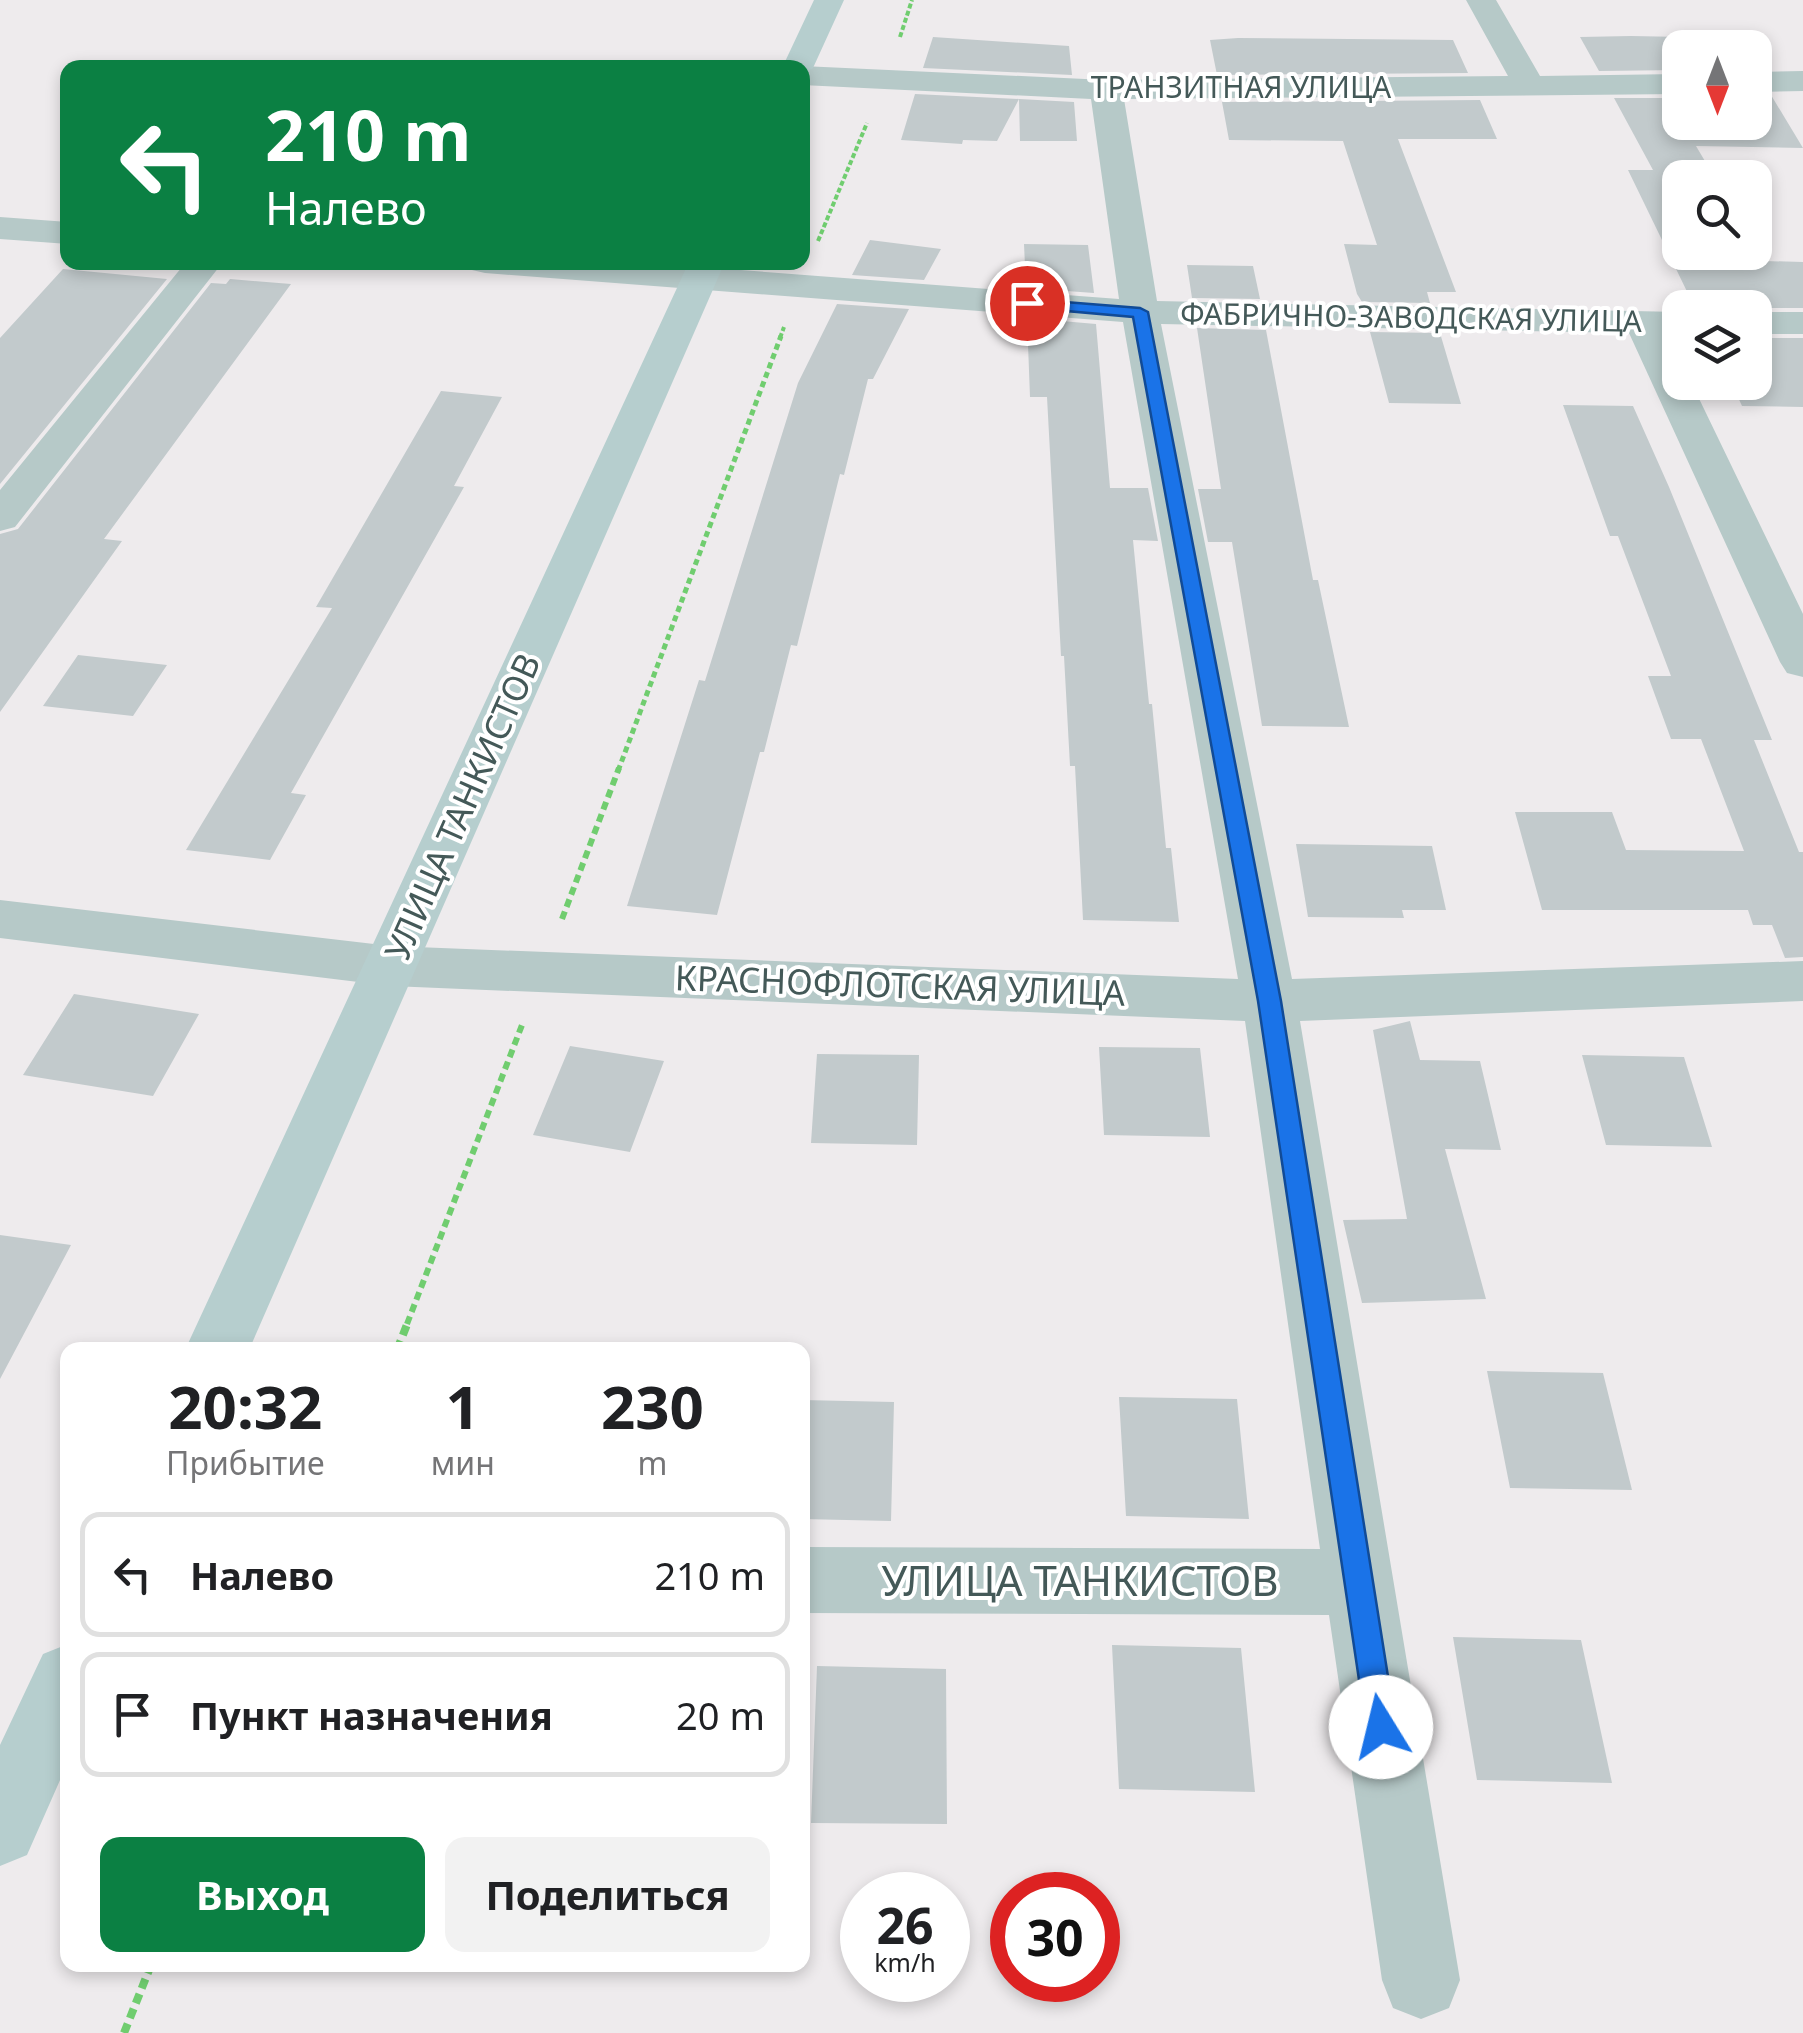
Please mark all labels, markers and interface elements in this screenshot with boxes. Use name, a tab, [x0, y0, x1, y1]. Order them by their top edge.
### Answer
north arrow	[1662, 30, 1772, 140]
map controls	[1662, 30, 1772, 400]
street label: ТРАНЗИТНАЯ УЛИЦА	[1091, 66, 1392, 107]
text: 210 m	[265, 86, 472, 182]
icon: left	[100, 100, 230, 230]
button: search	[1662, 160, 1772, 270]
text: Налево	[265, 177, 427, 238]
pin	[985, 261, 1070, 346]
icon: arrive	[1000, 276, 1055, 331]
button: layers	[1662, 290, 1772, 400]
street label: ФАБРИЧНО-ЗАВОДСКАЯ УЛИЦА	[1180, 292, 1643, 341]
street label: УЛИЦА ТАНКИСТОВ	[373, 646, 550, 967]
street label: КРАСНОФЛОТСКАЯ УЛИЦА	[674, 953, 1127, 1016]
text: 20:32	[168, 1365, 322, 1447]
text: 1	[446, 1365, 480, 1447]
text: 230	[601, 1365, 704, 1447]
text: Прибытие	[166, 1441, 325, 1484]
text: мин	[431, 1441, 495, 1484]
text: m	[637, 1441, 667, 1484]
icon: left	[105, 1547, 160, 1602]
text: Налево	[190, 1549, 334, 1601]
text: 210 m	[654, 1549, 765, 1601]
street label: УЛИЦА ТАНКИСТОВ	[881, 1551, 1279, 1608]
position arrow	[1329, 1675, 1433, 1779]
icon: arrive	[105, 1687, 160, 1742]
text: Пункт назначения	[190, 1689, 553, 1741]
text: 20 m	[676, 1689, 765, 1741]
button: Выход	[100, 1837, 425, 1952]
button: Поделиться	[445, 1837, 770, 1952]
speed limit sign: 30	[990, 1872, 1120, 2002]
text: 26	[876, 1891, 934, 1959]
text: km/h	[874, 1945, 936, 1979]

